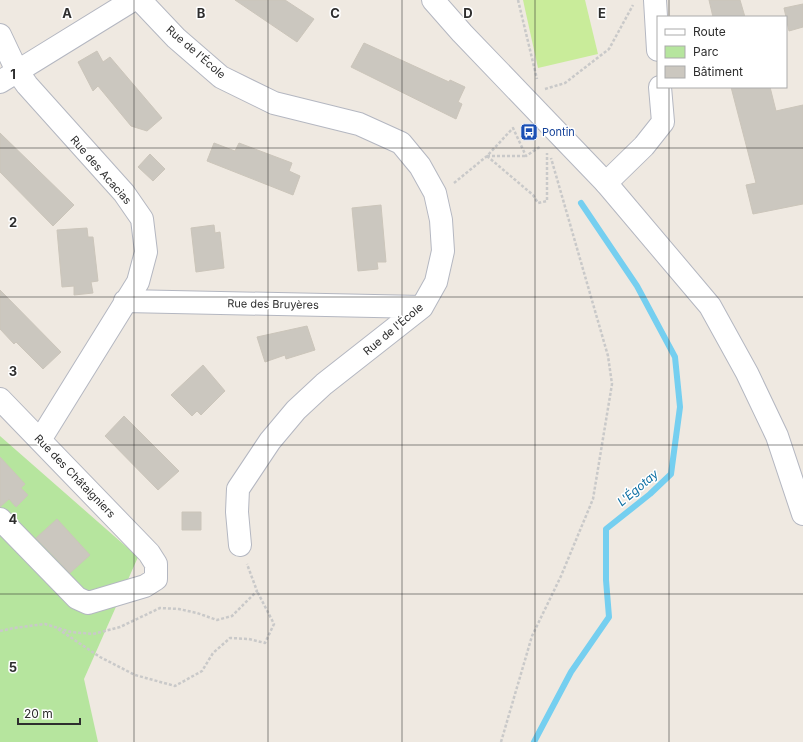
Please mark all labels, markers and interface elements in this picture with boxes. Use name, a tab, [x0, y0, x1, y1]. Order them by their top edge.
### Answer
text: A	[62, 5, 72, 21]
text: B	[197, 5, 206, 21]
text: C	[330, 5, 340, 21]
text: D	[463, 5, 473, 21]
text: E	[598, 5, 606, 21]
legend	[657, 16, 787, 88]
street label: Rue de l'École	[164, 22, 228, 82]
text: Route	[693, 24, 726, 39]
text: Parc	[693, 44, 719, 59]
text: Bâtiment	[693, 64, 743, 79]
text: 1	[10, 66, 16, 82]
bus stop icon: Pontin	[519, 122, 539, 142]
place label: Pontin	[542, 125, 575, 139]
street label: Rue des Acacias	[67, 133, 135, 207]
text: 2	[9, 214, 17, 230]
street label: Rue des Bruyères	[227, 296, 319, 312]
street label: Rue de l'École	[360, 300, 426, 358]
text: 3	[9, 363, 17, 379]
street label: Rue des Châtaigniers	[32, 431, 119, 521]
water label: L'Égotay	[614, 466, 661, 509]
text: 4	[9, 511, 18, 527]
text: 5	[9, 659, 17, 675]
scale bar	[18, 700, 80, 726]
text: 20 m	[24, 706, 53, 721]

